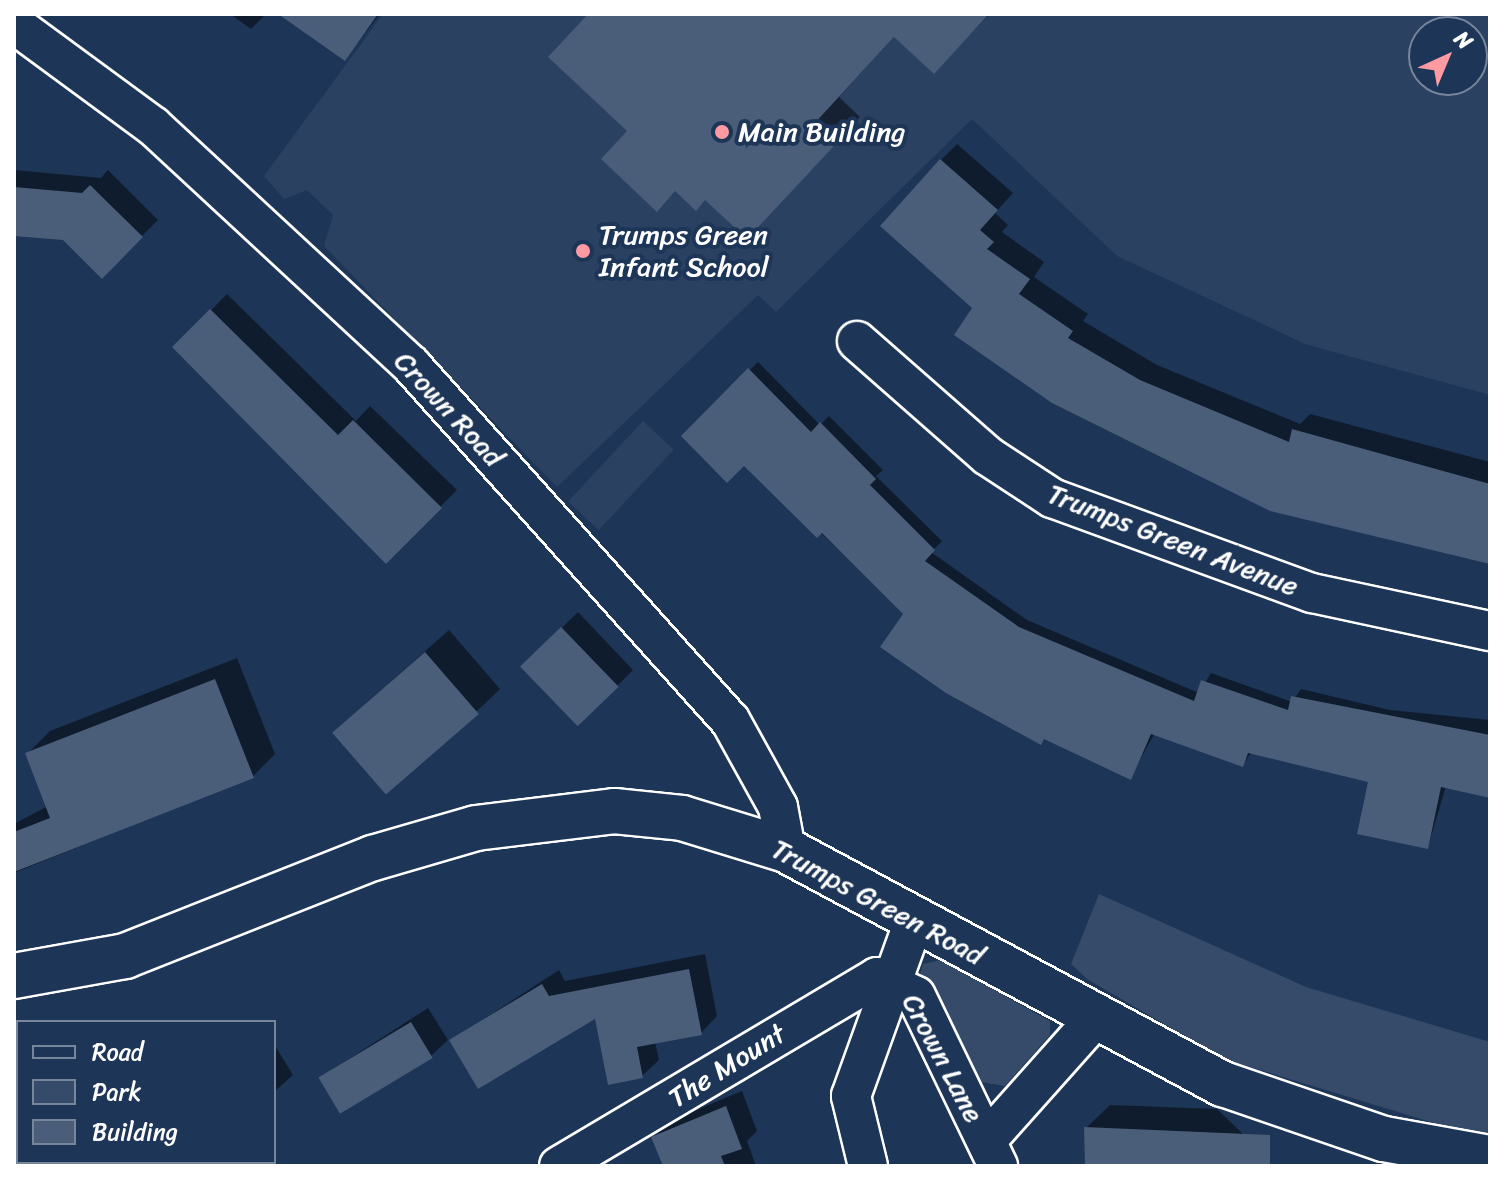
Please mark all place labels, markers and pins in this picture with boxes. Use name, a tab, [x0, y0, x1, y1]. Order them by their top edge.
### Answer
place label: Main Building	[738, 115, 905, 149]
marker: Main Building	[713, 123, 731, 141]
place label: Trumps Green Infant School	[599, 218, 769, 284]
marker: Trumps Green Infant School	[574, 242, 592, 260]

